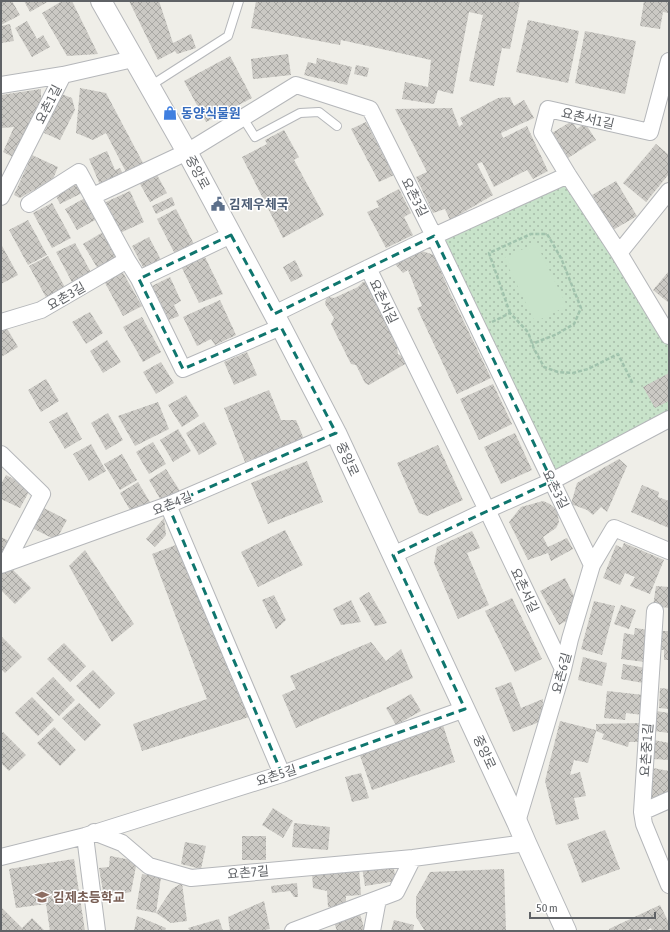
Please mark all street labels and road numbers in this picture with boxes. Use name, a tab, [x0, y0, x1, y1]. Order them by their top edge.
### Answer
street label: 요촌1길	[32, 82, 65, 126]
street label: 요촌서1길	[560, 105, 616, 132]
street label: 중앙로	[183, 153, 213, 192]
street label: 요촌3길	[398, 175, 431, 219]
street label: 요촌서길	[366, 276, 401, 326]
street label: 요촌3길	[44, 279, 88, 313]
street label: 중앙로	[333, 440, 362, 479]
street label: 요촌3길	[540, 467, 571, 511]
street label: 요촌4길	[150, 489, 194, 518]
street label: 요촌서길	[508, 565, 541, 615]
street label: 요촌6길	[549, 651, 574, 695]
street label: 요촌중1길	[637, 723, 656, 777]
street label: 중앙로	[470, 733, 499, 772]
street label: 요촌5길	[254, 762, 298, 789]
street label: 요촌7길	[226, 863, 270, 882]

